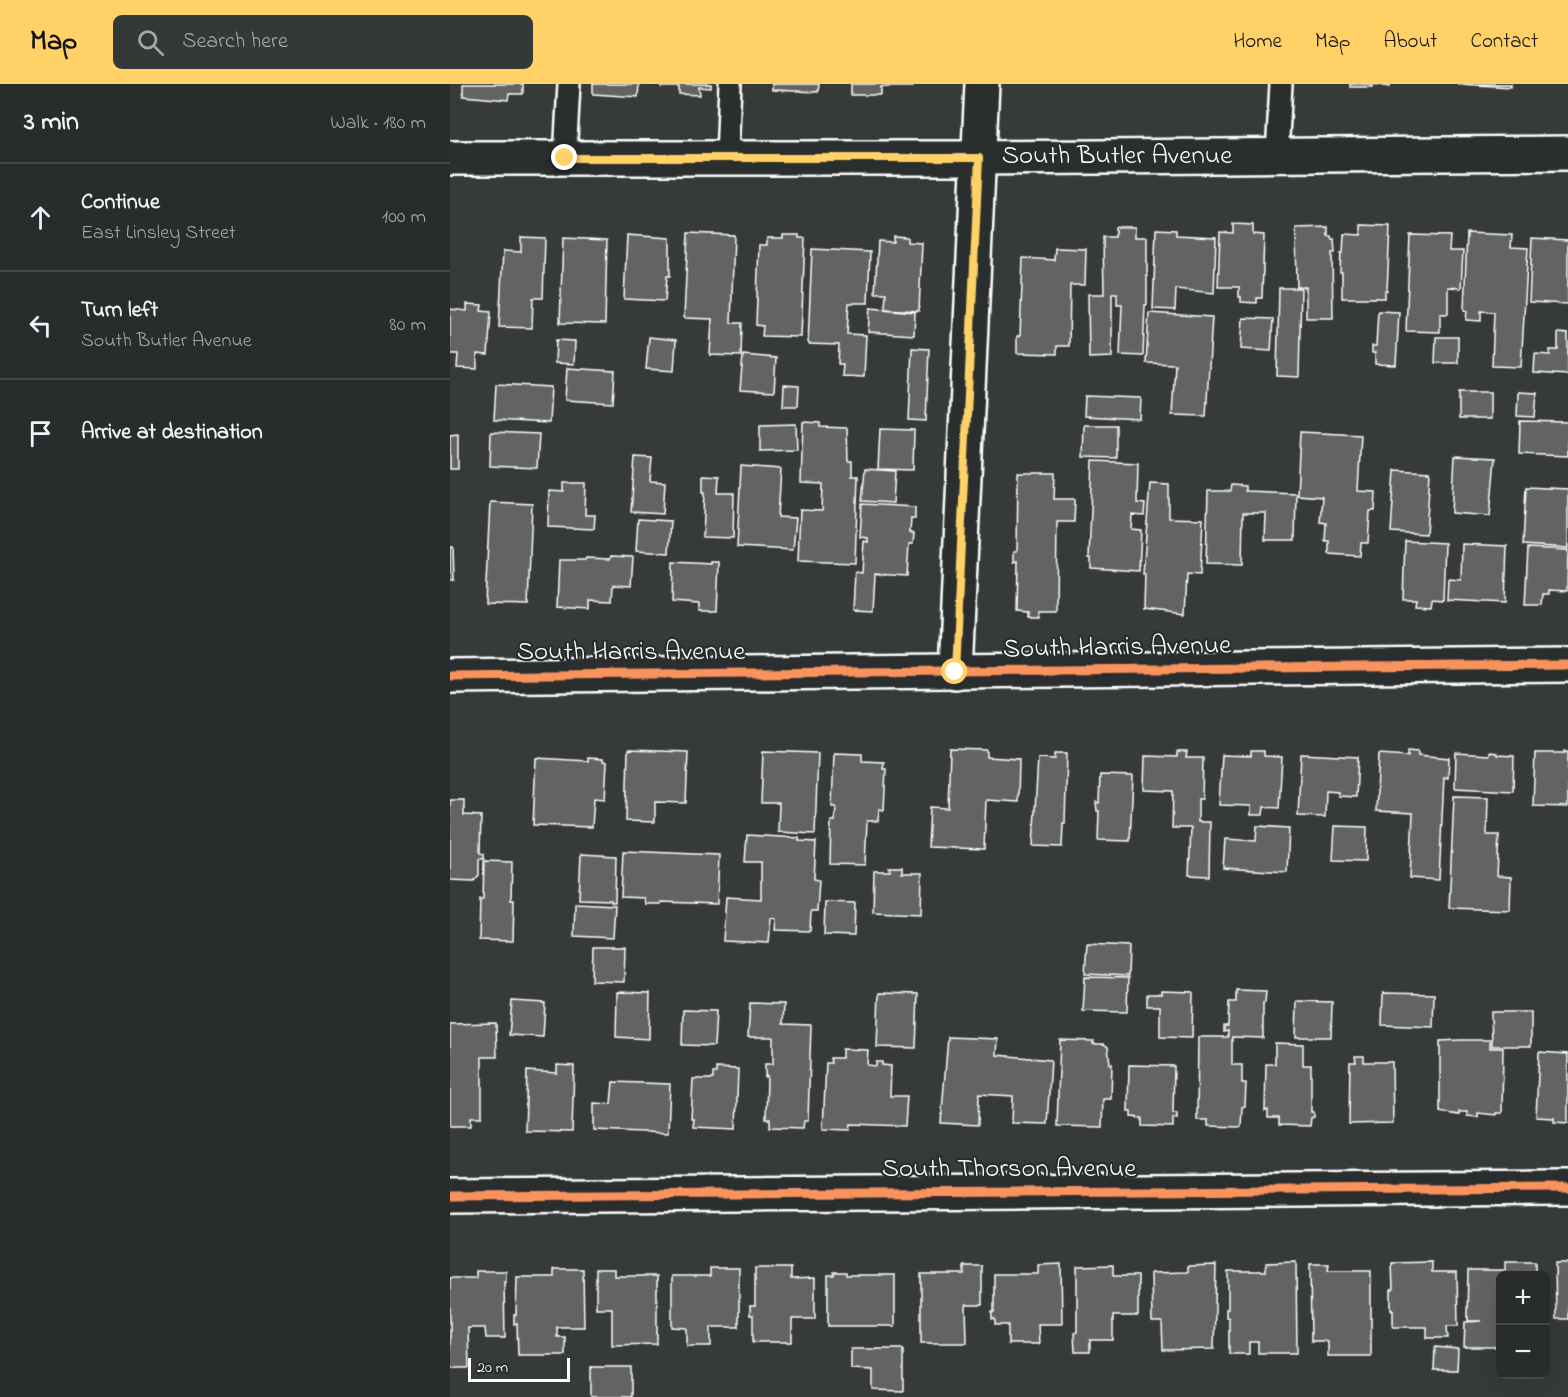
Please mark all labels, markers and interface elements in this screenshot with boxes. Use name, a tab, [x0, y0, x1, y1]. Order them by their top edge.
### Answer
search box	[113, 15, 533, 69]
text: Map	[30, 22, 77, 63]
icon: search	[134, 26, 167, 59]
text: Search here	[182, 26, 288, 58]
text: Home	[1233, 27, 1282, 57]
text: Map	[1315, 27, 1350, 57]
text: About	[1383, 27, 1437, 57]
text: Contact	[1470, 27, 1538, 57]
text: 3 min	[24, 104, 79, 142]
text: Walk · 180 m	[330, 109, 426, 138]
street label: South Butler Avenue	[1002, 137, 1233, 176]
route end	[551, 144, 577, 170]
text: Continue	[81, 187, 160, 219]
icon: ahead	[24, 201, 57, 234]
text: 100 m	[382, 203, 426, 232]
text: East Linsley Street	[81, 219, 236, 248]
text: Turn left	[81, 295, 158, 327]
icon: left	[24, 309, 57, 342]
text: 80 m	[389, 311, 426, 340]
text: South Butler Avenue	[81, 327, 252, 356]
icon: arrive	[24, 417, 57, 450]
text: Arrive at destination	[81, 417, 263, 449]
street label: South Harris Avenue	[1002, 626, 1232, 669]
street label: South Harris Avenue	[517, 633, 746, 672]
route start	[941, 658, 967, 684]
street label: South Thorson Avenue	[882, 1150, 1137, 1189]
map controls	[1496, 1271, 1550, 1379]
button: +	[1496, 1271, 1550, 1325]
button: −	[1496, 1325, 1550, 1379]
scale bar	[468, 1355, 570, 1382]
text: 20 m	[477, 1356, 508, 1380]

